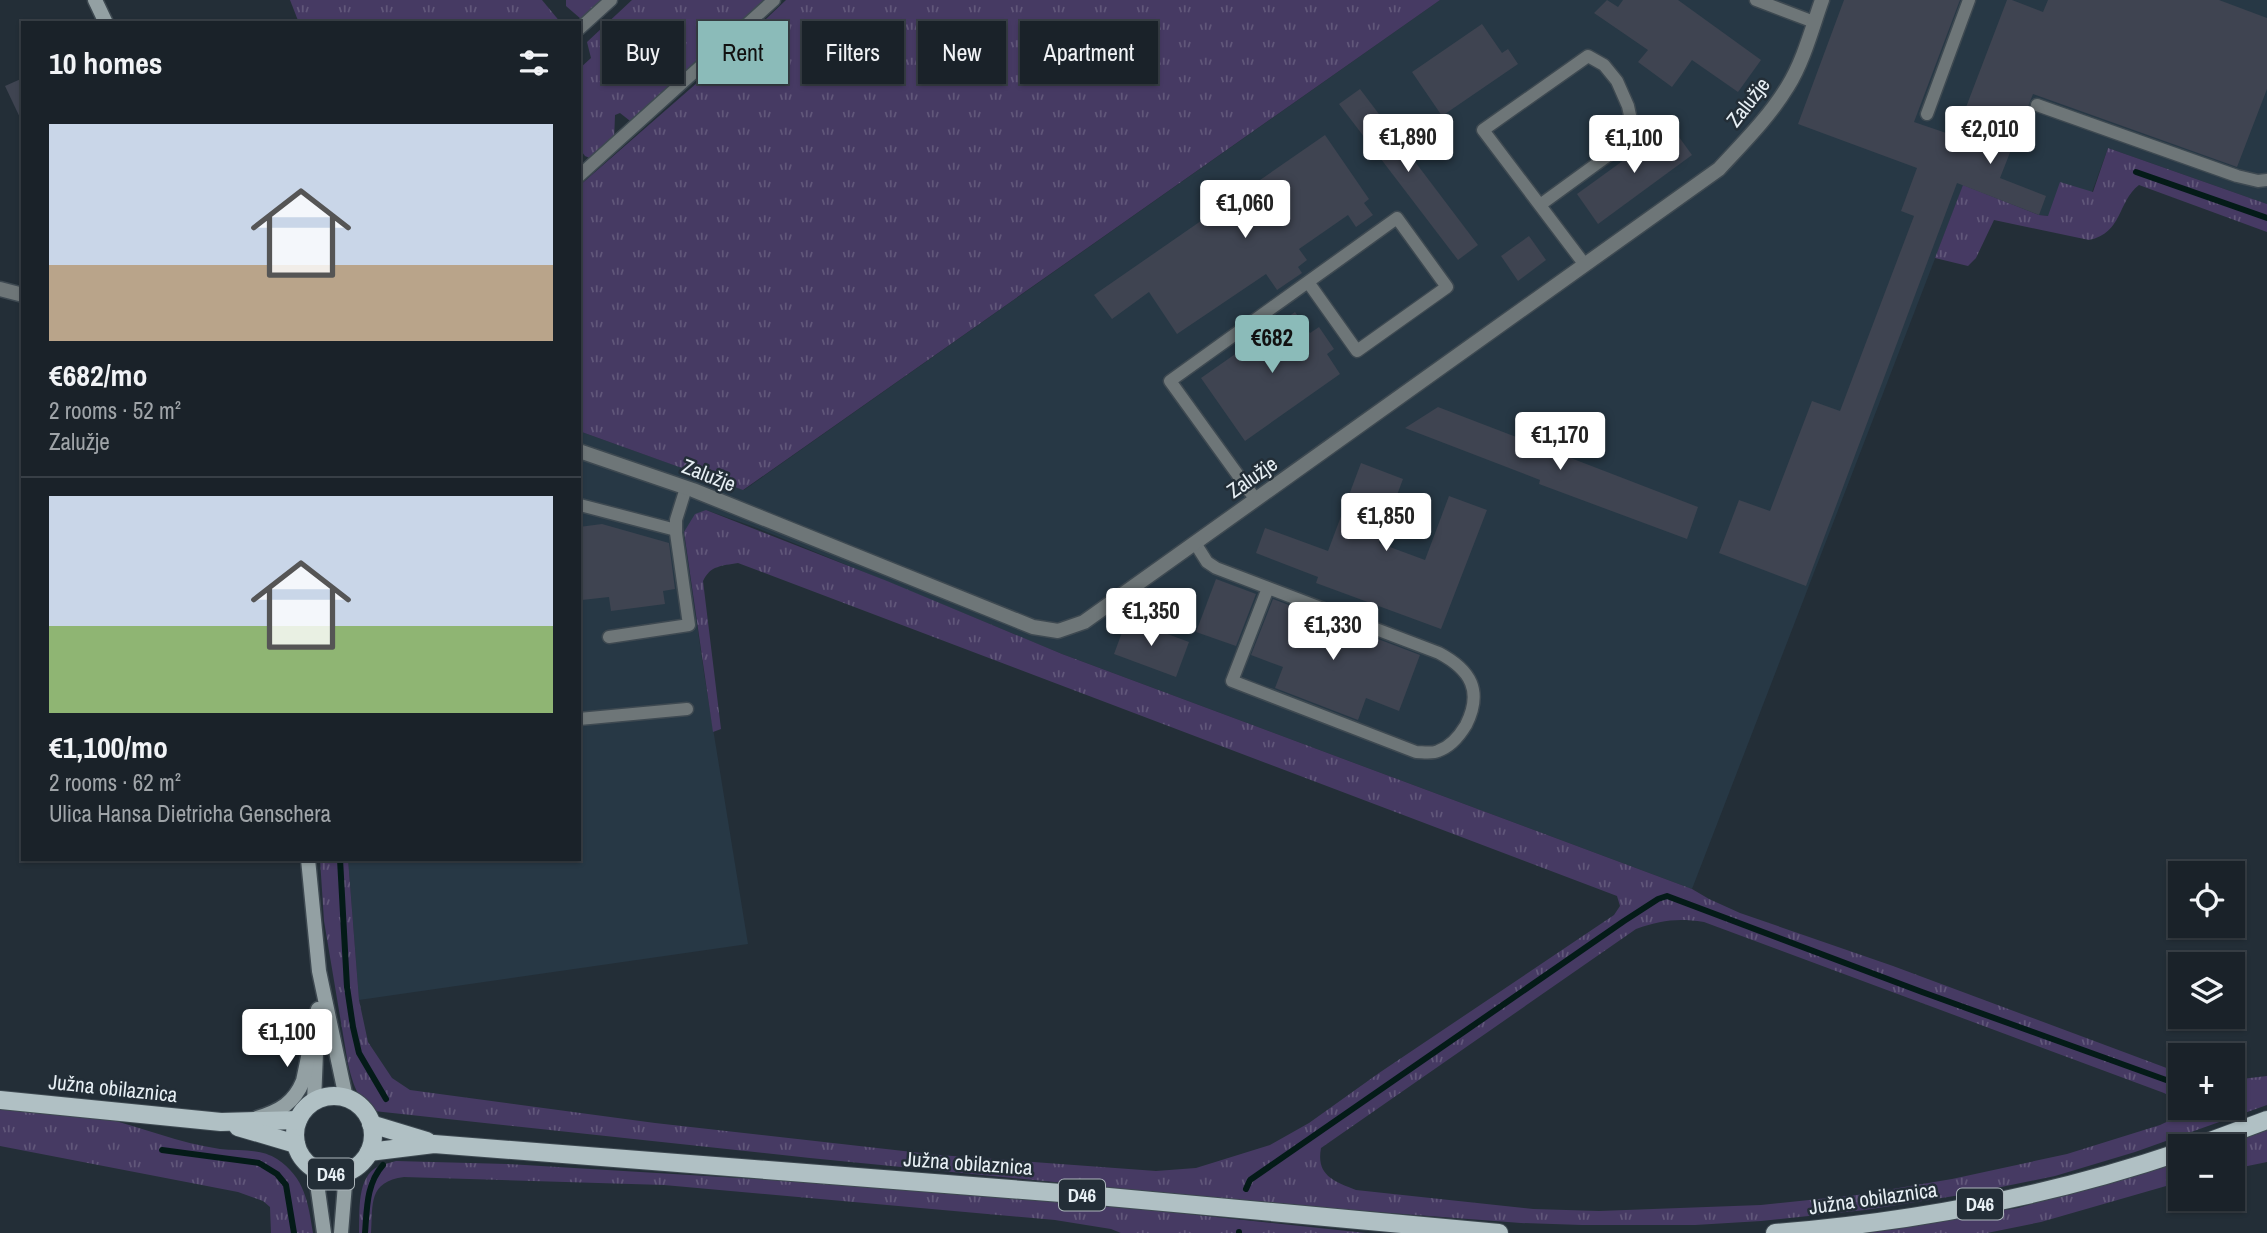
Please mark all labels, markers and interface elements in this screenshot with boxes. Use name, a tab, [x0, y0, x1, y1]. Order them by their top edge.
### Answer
chip: Buy	[602, 21, 684, 84]
chip: Rent	[698, 21, 788, 84]
chip: Filters	[802, 21, 904, 84]
chip: New	[918, 21, 1006, 84]
chip: Apartment	[1020, 21, 1158, 84]
text: 10 homes	[49, 43, 163, 83]
icon: filters	[515, 44, 553, 82]
street label: Zalužje	[1719, 71, 1777, 133]
pin: €2,010	[1933, 106, 2047, 166]
text: €2,010	[1961, 113, 2019, 144]
pin: €1,890	[1351, 114, 1465, 174]
pin: €1,100	[1577, 116, 1691, 175]
text: €1,890	[1379, 121, 1437, 152]
text: €1,100	[1605, 122, 1663, 153]
icon: home	[238, 170, 364, 296]
pin: €1,060	[1188, 180, 1302, 240]
text: €1,060	[1216, 187, 1274, 218]
pin: €682	[1231, 316, 1313, 375]
text: €682	[1251, 322, 1293, 353]
text: €682/mo	[49, 355, 147, 395]
text: 2 rooms · 52 m²	[49, 395, 181, 426]
pin: €1,170	[1503, 412, 1617, 472]
text: €1,170	[1531, 419, 1589, 450]
text: Zalužje	[49, 426, 110, 457]
street label: Zalužje	[1221, 449, 1283, 505]
street label: Zalužje	[678, 452, 740, 498]
pin: €1,850	[1329, 494, 1443, 553]
text: €1,850	[1357, 500, 1415, 531]
icon: home	[238, 542, 364, 668]
pin: €1,350	[1094, 588, 1208, 648]
text: €1,350	[1122, 595, 1180, 626]
pin: €1,330	[1276, 602, 1390, 662]
text: €1,330	[1304, 609, 1362, 640]
text: €1,100/mo	[49, 727, 168, 767]
text: 2 rooms · 62 m²	[49, 767, 181, 798]
text: Ulica Hansa Dietricha Genschera	[49, 798, 331, 829]
map controls	[2168, 861, 2245, 1211]
button: locate	[2168, 861, 2245, 938]
button: layers	[2168, 952, 2245, 1029]
pin: €1,100	[230, 1010, 344, 1069]
text: €1,100	[258, 1016, 316, 1047]
button: +	[2168, 1043, 2245, 1120]
street label: Južna obilaznica	[47, 1067, 179, 1109]
button: −	[2168, 1134, 2245, 1211]
street label: Južna obilaznica	[903, 1144, 1034, 1182]
road number: D46	[308, 1158, 354, 1190]
street label: Južna obilaznica	[1807, 1175, 1939, 1221]
road number: D46	[1059, 1180, 1105, 1210]
road number: D46	[1957, 1188, 2003, 1220]

